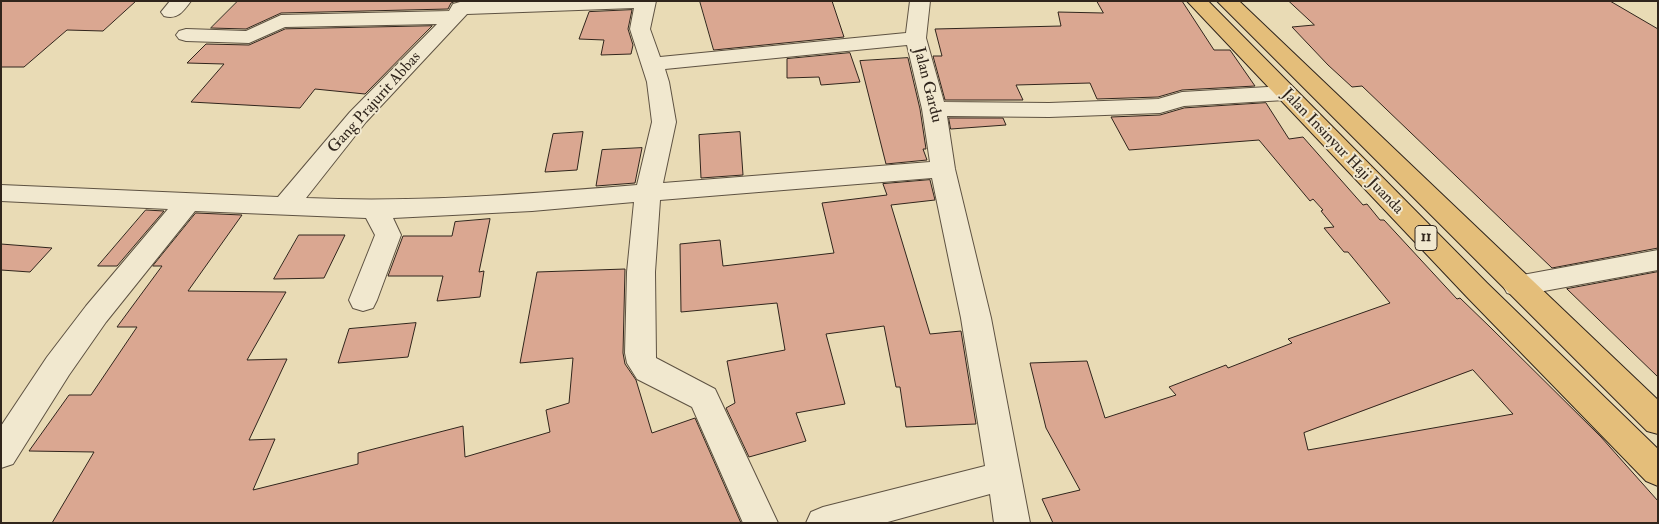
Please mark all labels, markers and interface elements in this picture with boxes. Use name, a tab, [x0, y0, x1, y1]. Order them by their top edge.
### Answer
street label: Jalan Gardu	[908, 45, 946, 125]
street label: Gang Prajurit Abbas	[324, 48, 426, 158]
street label: Jalan Insinyur Haji Juanda	[1277, 85, 1407, 219]
road number: 11	[1415, 226, 1437, 250]

